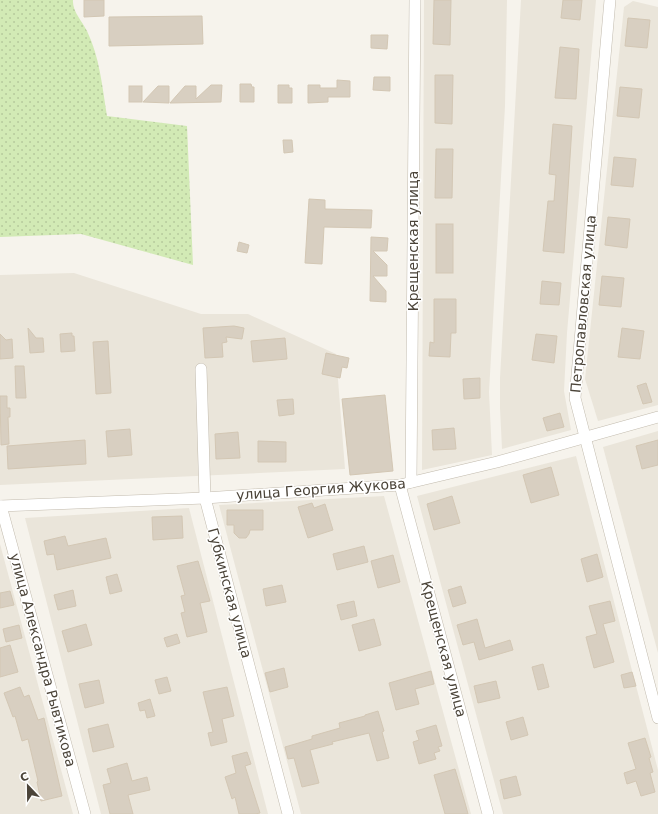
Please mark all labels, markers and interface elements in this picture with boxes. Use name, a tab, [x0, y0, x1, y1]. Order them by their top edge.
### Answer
street label: Крещенская улица	[405, 171, 421, 311]
street label: Петропавловская улица	[567, 214, 599, 394]
street label: улица Георгия Жукова	[236, 475, 406, 503]
street label: Губкинская улица	[205, 526, 255, 660]
street label: улица Александра Рывтикова	[7, 551, 79, 769]
street label: Крещенская улица	[418, 579, 470, 719]
north arrow	[8, 766, 48, 806]
text: С	[18, 770, 31, 785]

